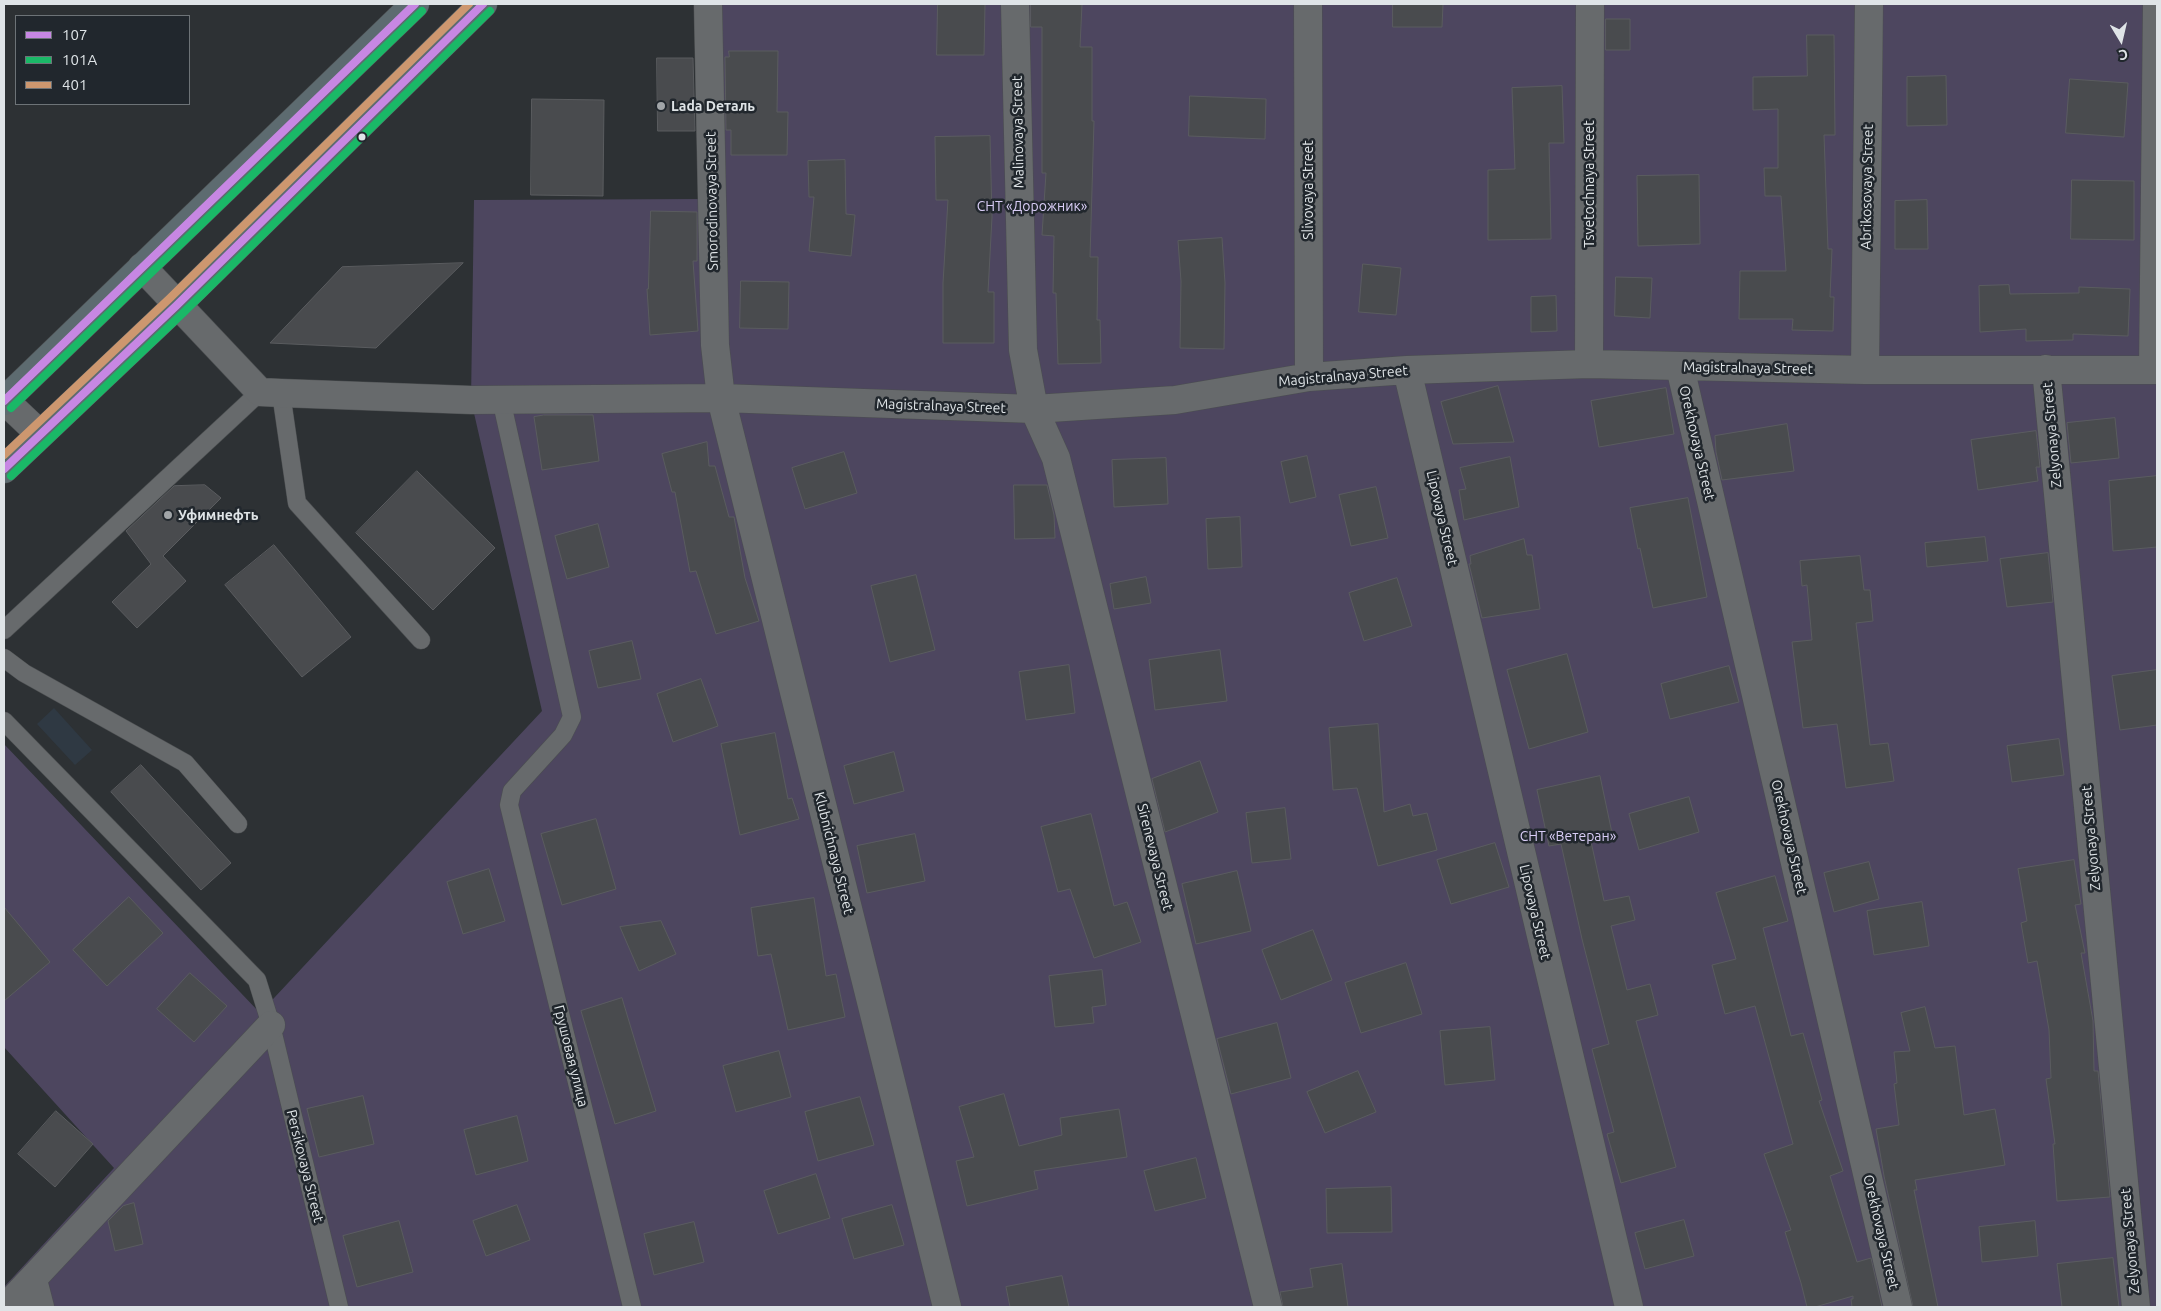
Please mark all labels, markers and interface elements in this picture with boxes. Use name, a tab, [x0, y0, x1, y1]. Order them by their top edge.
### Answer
legend	[15, 15, 190, 105]
north arrow	[2096, 15, 2146, 65]
text: 107	[62, 26, 87, 43]
text: С	[2118, 46, 2129, 63]
text: 101А	[62, 51, 97, 68]
street label: Malinovaya Street	[1009, 75, 1027, 189]
text: 401	[62, 76, 87, 93]
place label: Lada Dеталь	[671, 98, 755, 114]
marker: Lada Dеталь	[655, 100, 667, 112]
street label: Tsvetochnaya Street	[1581, 120, 1597, 248]
street label: Abrikosovaya Street	[1858, 124, 1876, 250]
street label: Smorodinovaya Street	[702, 131, 722, 271]
unlabelled marker	[357, 132, 367, 142]
street label: Slivovaya Street	[1300, 140, 1316, 240]
park label: СНТ «Дорожник»	[977, 198, 1087, 214]
street label: Magistralnaya Street	[1683, 358, 1813, 378]
street label: Magistralnaya Street	[1278, 362, 1408, 390]
street label: Zelyonaya Street	[2039, 382, 2065, 488]
street label: Orekhovaya Street	[1676, 384, 1718, 502]
street label: Magistralnaya Street	[876, 395, 1006, 417]
street label: Lipovaya Street	[1423, 469, 1461, 567]
place label: Уфимнефть	[178, 507, 258, 523]
marker: Уфимнефть	[162, 509, 174, 521]
street label: Orekhovaya Street	[1768, 778, 1810, 896]
street label: Zelyonaya Street	[2078, 785, 2104, 891]
street label: Klubnichnaya Street	[811, 790, 857, 916]
street label: Sirenevaya Street	[1134, 802, 1176, 912]
park label: СНТ «Ветеран»	[1520, 828, 1616, 844]
street label: Lipovaya Street	[1516, 863, 1554, 961]
street label: Грушовая улица	[550, 1003, 592, 1109]
street label: Persikovaya Street	[283, 1108, 327, 1224]
street label: Orekhovaya Street	[1860, 1173, 1902, 1291]
street label: Zelyonaya Street	[2117, 1188, 2143, 1294]

